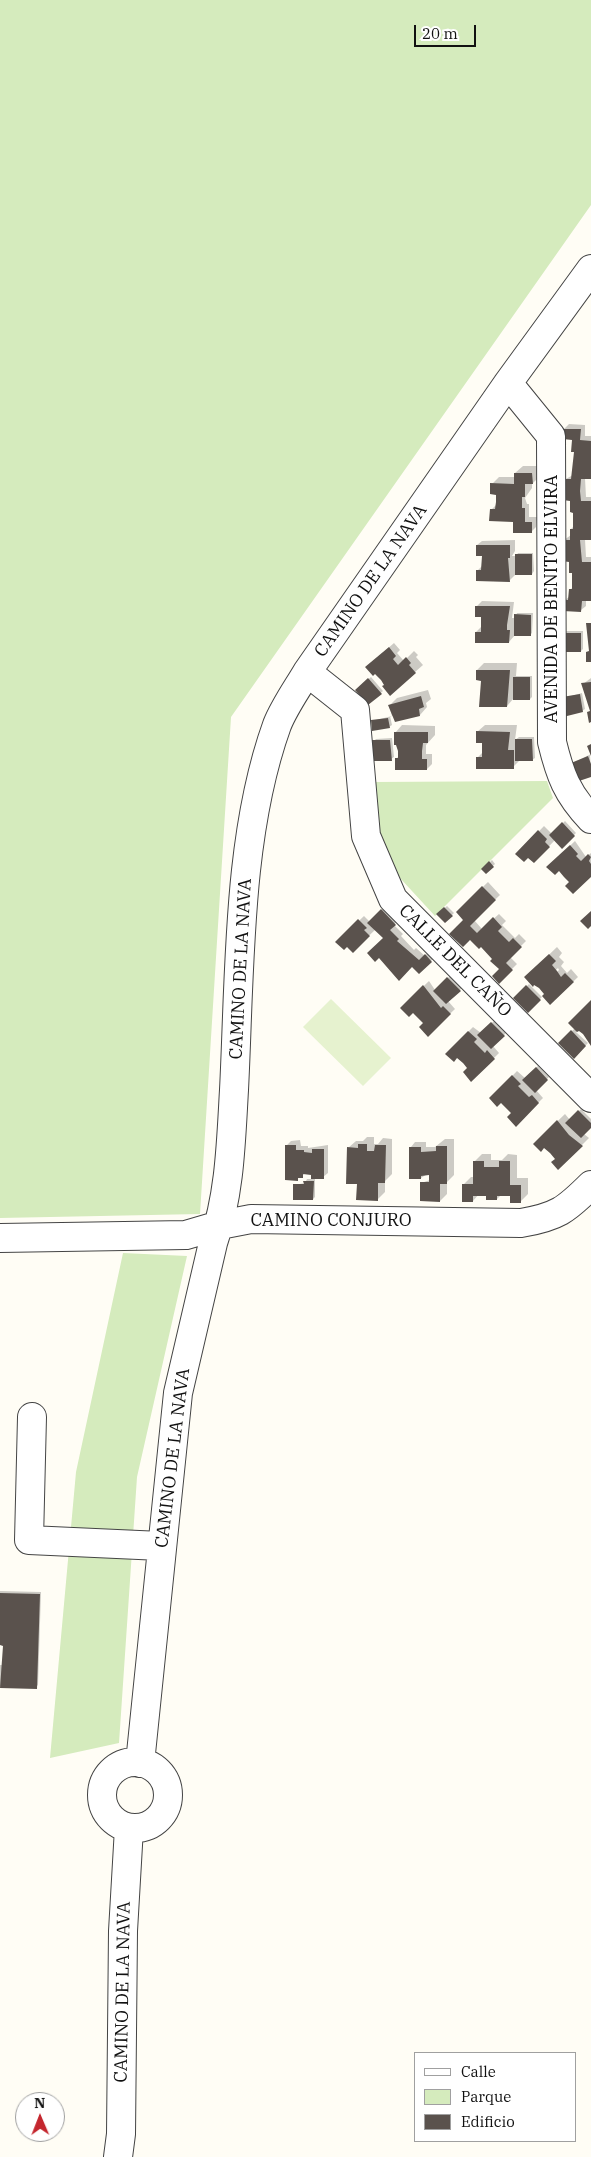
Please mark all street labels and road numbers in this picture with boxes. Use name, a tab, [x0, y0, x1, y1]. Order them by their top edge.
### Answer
street label: AVENIDA DE BENITO ELVIRA	[541, 475, 563, 723]
street label: CAMINO DE LA NAVA	[310, 501, 432, 661]
street label: CAMINO DE LA NAVA	[225, 878, 257, 1060]
street label: CALLE DEL CAÑO	[394, 900, 516, 1022]
street label: CAMINO CONJURO	[250, 1210, 412, 1232]
street label: CAMINO DE LA NAVA	[151, 1367, 195, 1549]
street label: CAMINO DE LA NAVA	[111, 1901, 135, 2083]

